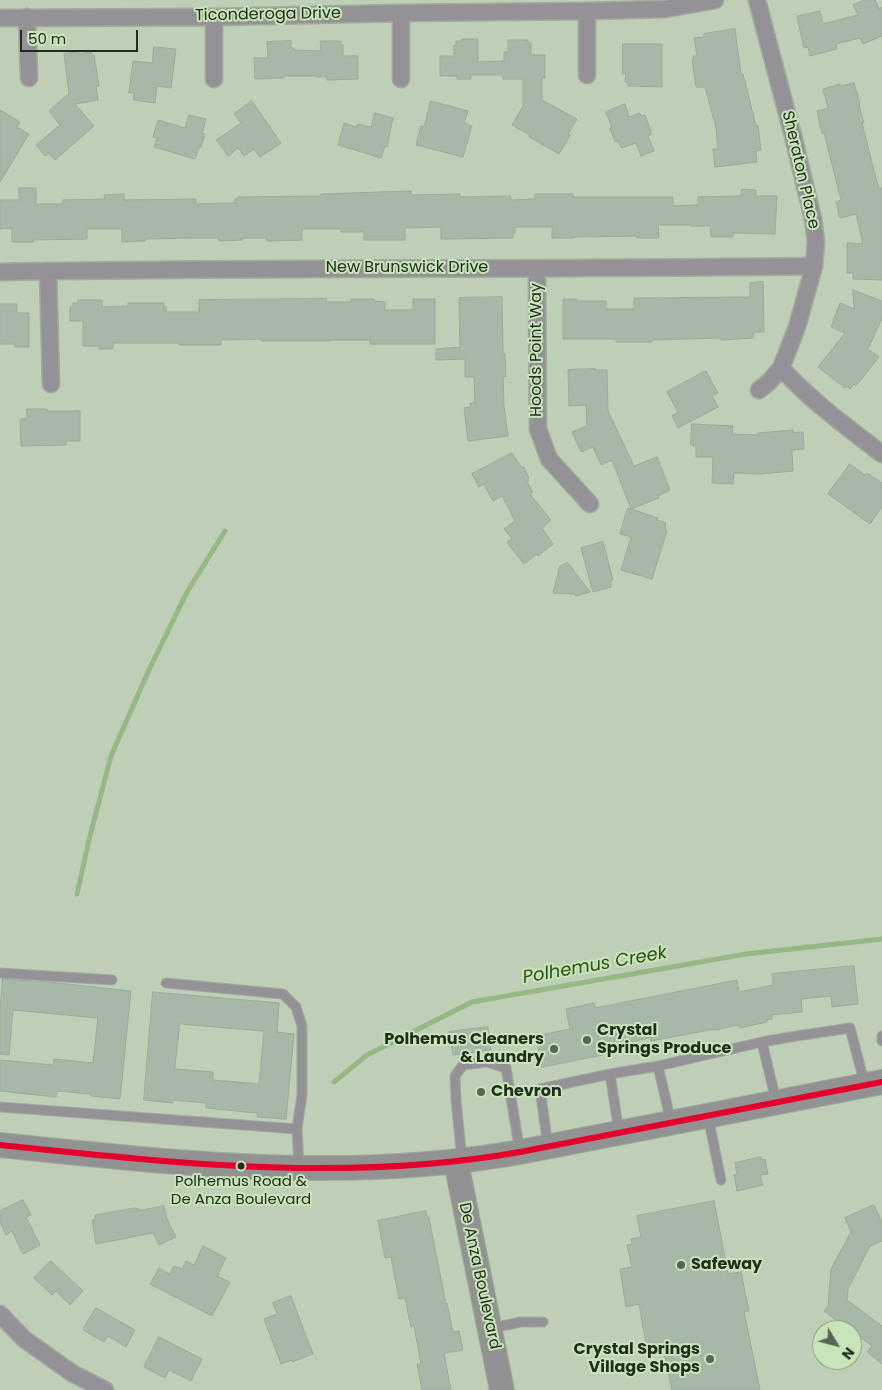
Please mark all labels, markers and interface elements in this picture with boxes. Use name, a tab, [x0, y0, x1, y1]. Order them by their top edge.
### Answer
street label: Ticonderoga Drive	[195, 4, 341, 26]
scale bar	[22, 20, 140, 52]
text: 50 m	[28, 28, 66, 49]
street label: Sheraton Place	[777, 109, 823, 231]
street label: New Brunswick Drive	[326, 258, 488, 278]
street label: Hoods Point Way	[527, 283, 547, 417]
water label: Polhemus Creek	[521, 943, 669, 989]
place label: Crystal Springs Produce	[597, 1021, 731, 1059]
place label: Polhemus Cleaners & Laundry	[384, 1030, 544, 1068]
marker: Crystal Springs Produce	[581, 1034, 593, 1046]
marker: Polhemus Cleaners & Laundry	[548, 1043, 560, 1055]
place label: Chevron	[491, 1082, 562, 1102]
marker: Chevron	[475, 1086, 487, 1098]
marker: Polhemus Road & De Anza Boulevard	[236, 1161, 246, 1171]
place label: Polhemus Road & De Anza Boulevard	[171, 1173, 311, 1208]
street label: De Anza Boulevard	[454, 1201, 504, 1351]
place label: Safeway	[691, 1255, 762, 1275]
marker: Safeway	[675, 1259, 687, 1271]
north arrow	[812, 1320, 862, 1370]
place label: Crystal Springs Village Shops	[574, 1340, 700, 1378]
text: N	[837, 1343, 859, 1364]
marker: Crystal Springs Village Shops	[704, 1353, 716, 1365]

